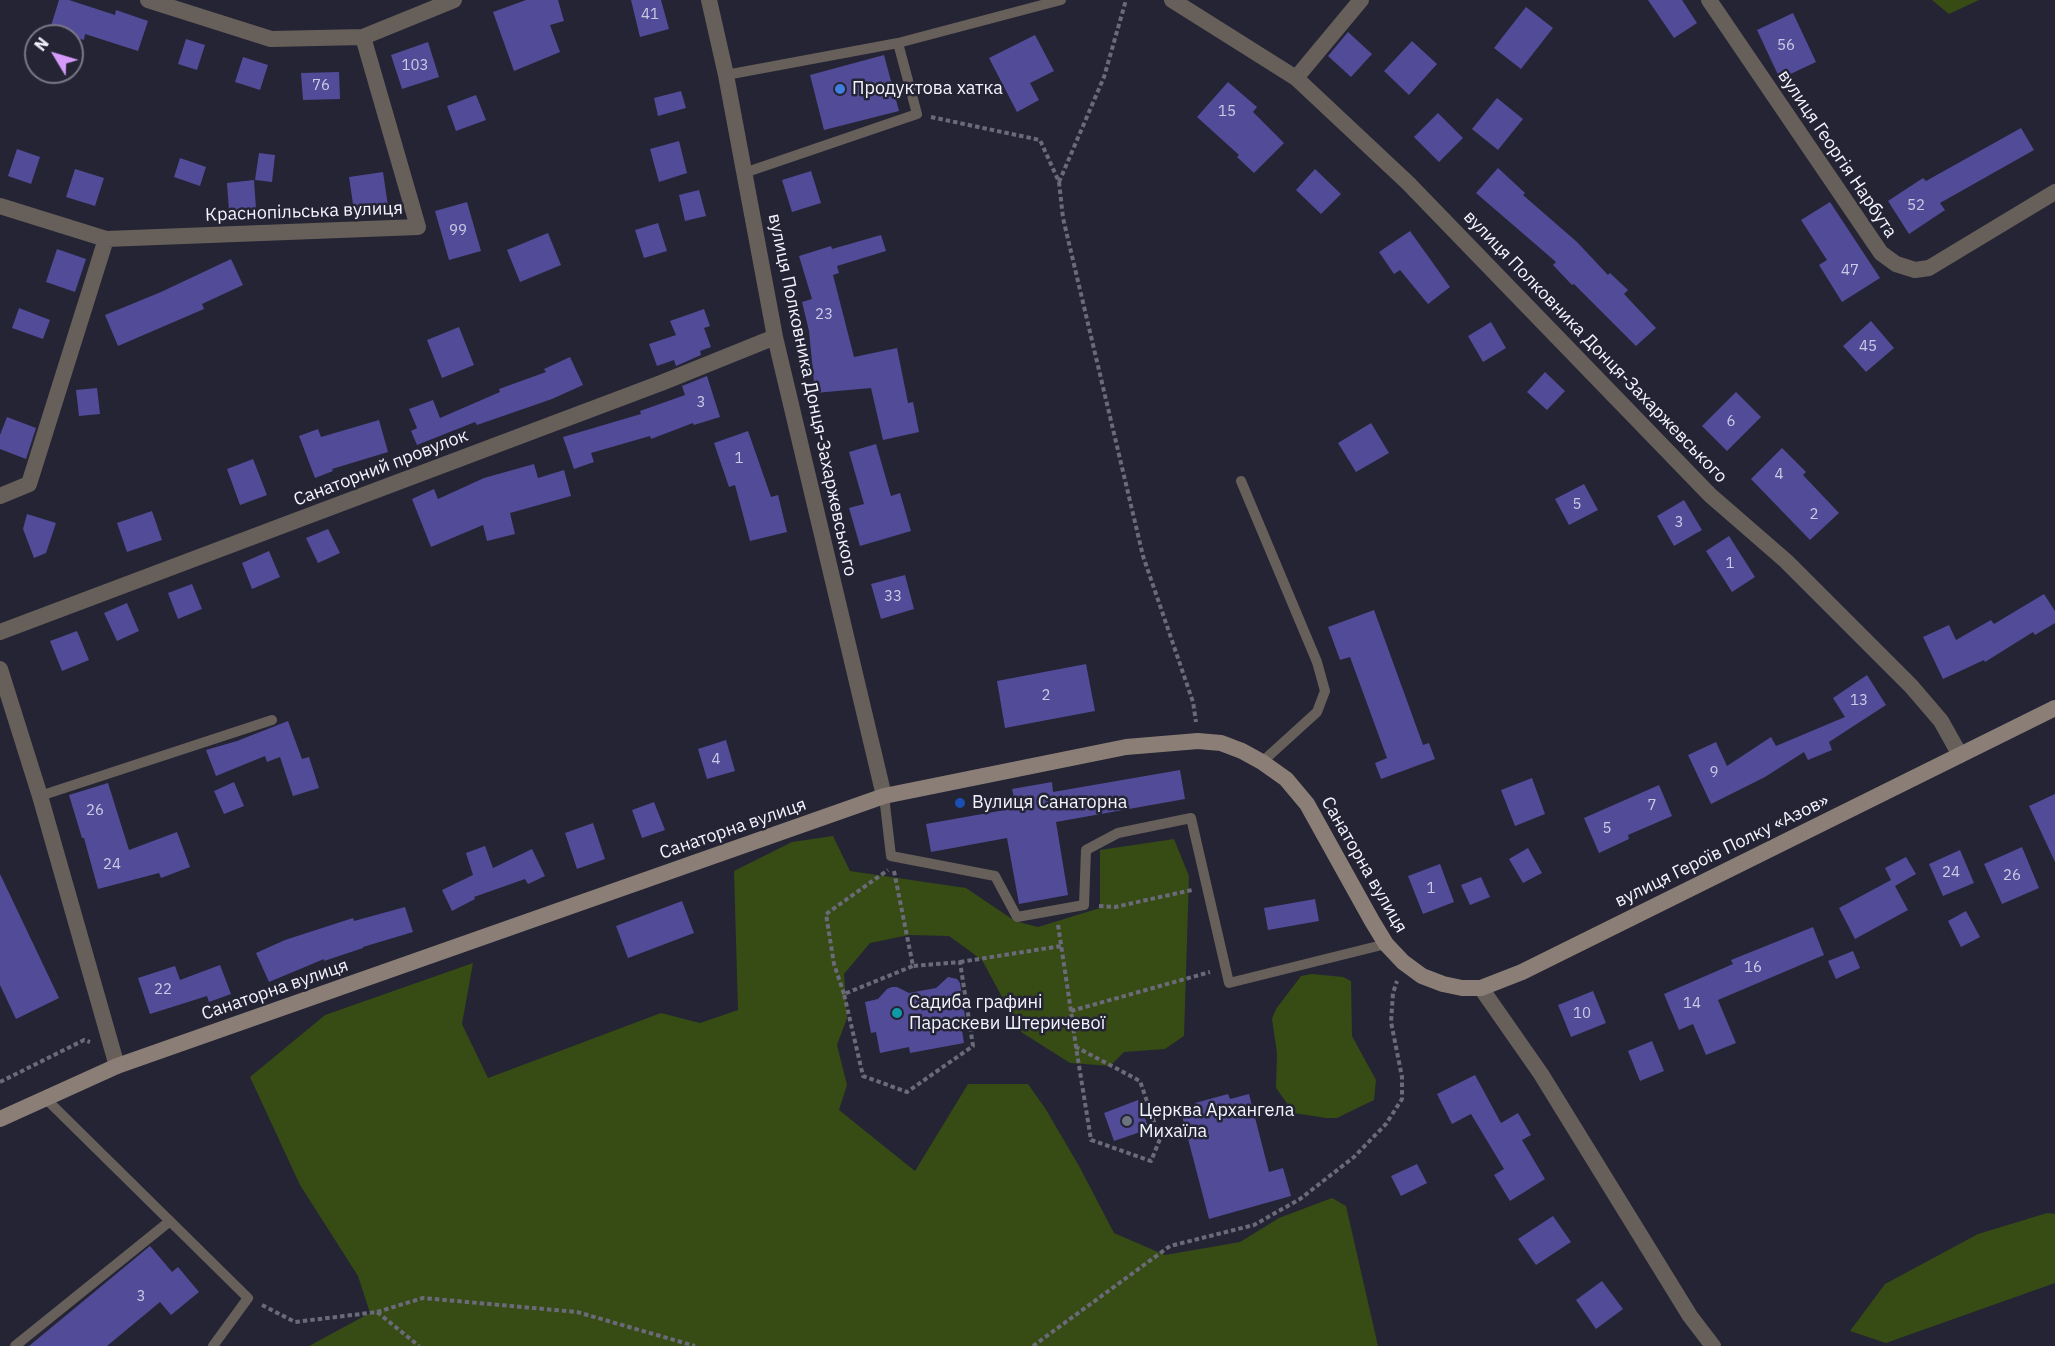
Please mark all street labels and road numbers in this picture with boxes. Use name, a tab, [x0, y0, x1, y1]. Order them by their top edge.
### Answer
street label: вулиця Георгія Нарбута	[1773, 66, 1901, 242]
street label: Краснопільська вулиця	[205, 198, 403, 226]
street label: вулиця Полковника Донця-Захаржевського	[1459, 206, 1731, 488]
street label: вулиця Полковника Донця-Захаржевського	[763, 212, 861, 578]
street label: Санаторний провулок	[291, 425, 471, 511]
street label: вулиця Героїв Полку «Азов»	[1612, 790, 1832, 912]
street label: Санаторна вулиця	[1316, 793, 1412, 937]
street label: Санаторна вулиця	[657, 794, 809, 864]
street label: Санаторна вулиця	[199, 955, 351, 1025]

